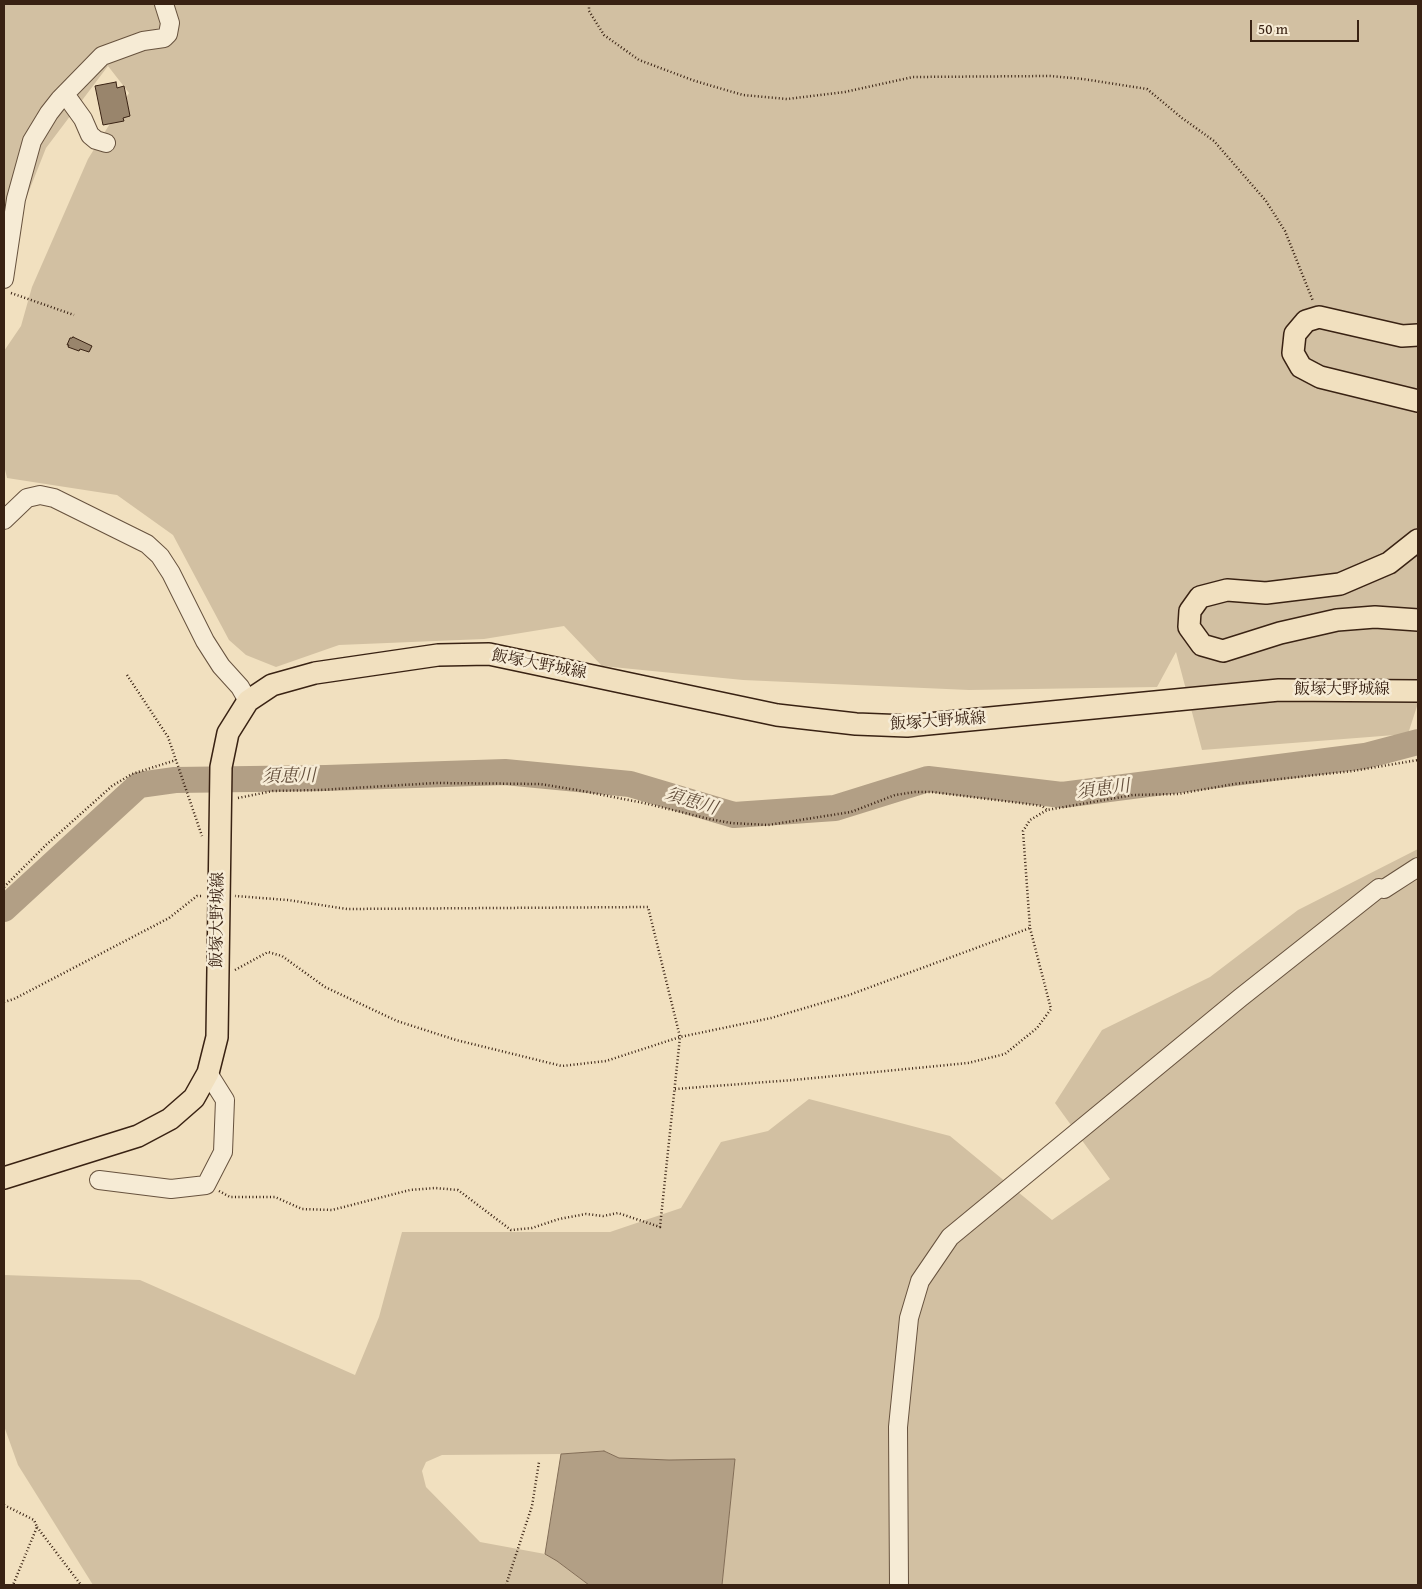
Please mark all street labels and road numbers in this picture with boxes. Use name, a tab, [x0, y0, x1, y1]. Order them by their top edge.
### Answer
street label: 飯塚大野城線	[490, 646, 588, 684]
street label: 飯塚大野城線	[1294, 680, 1390, 700]
street label: 飯塚大野城線	[889, 709, 987, 735]
street label: 飯塚大野城線	[208, 872, 228, 968]

